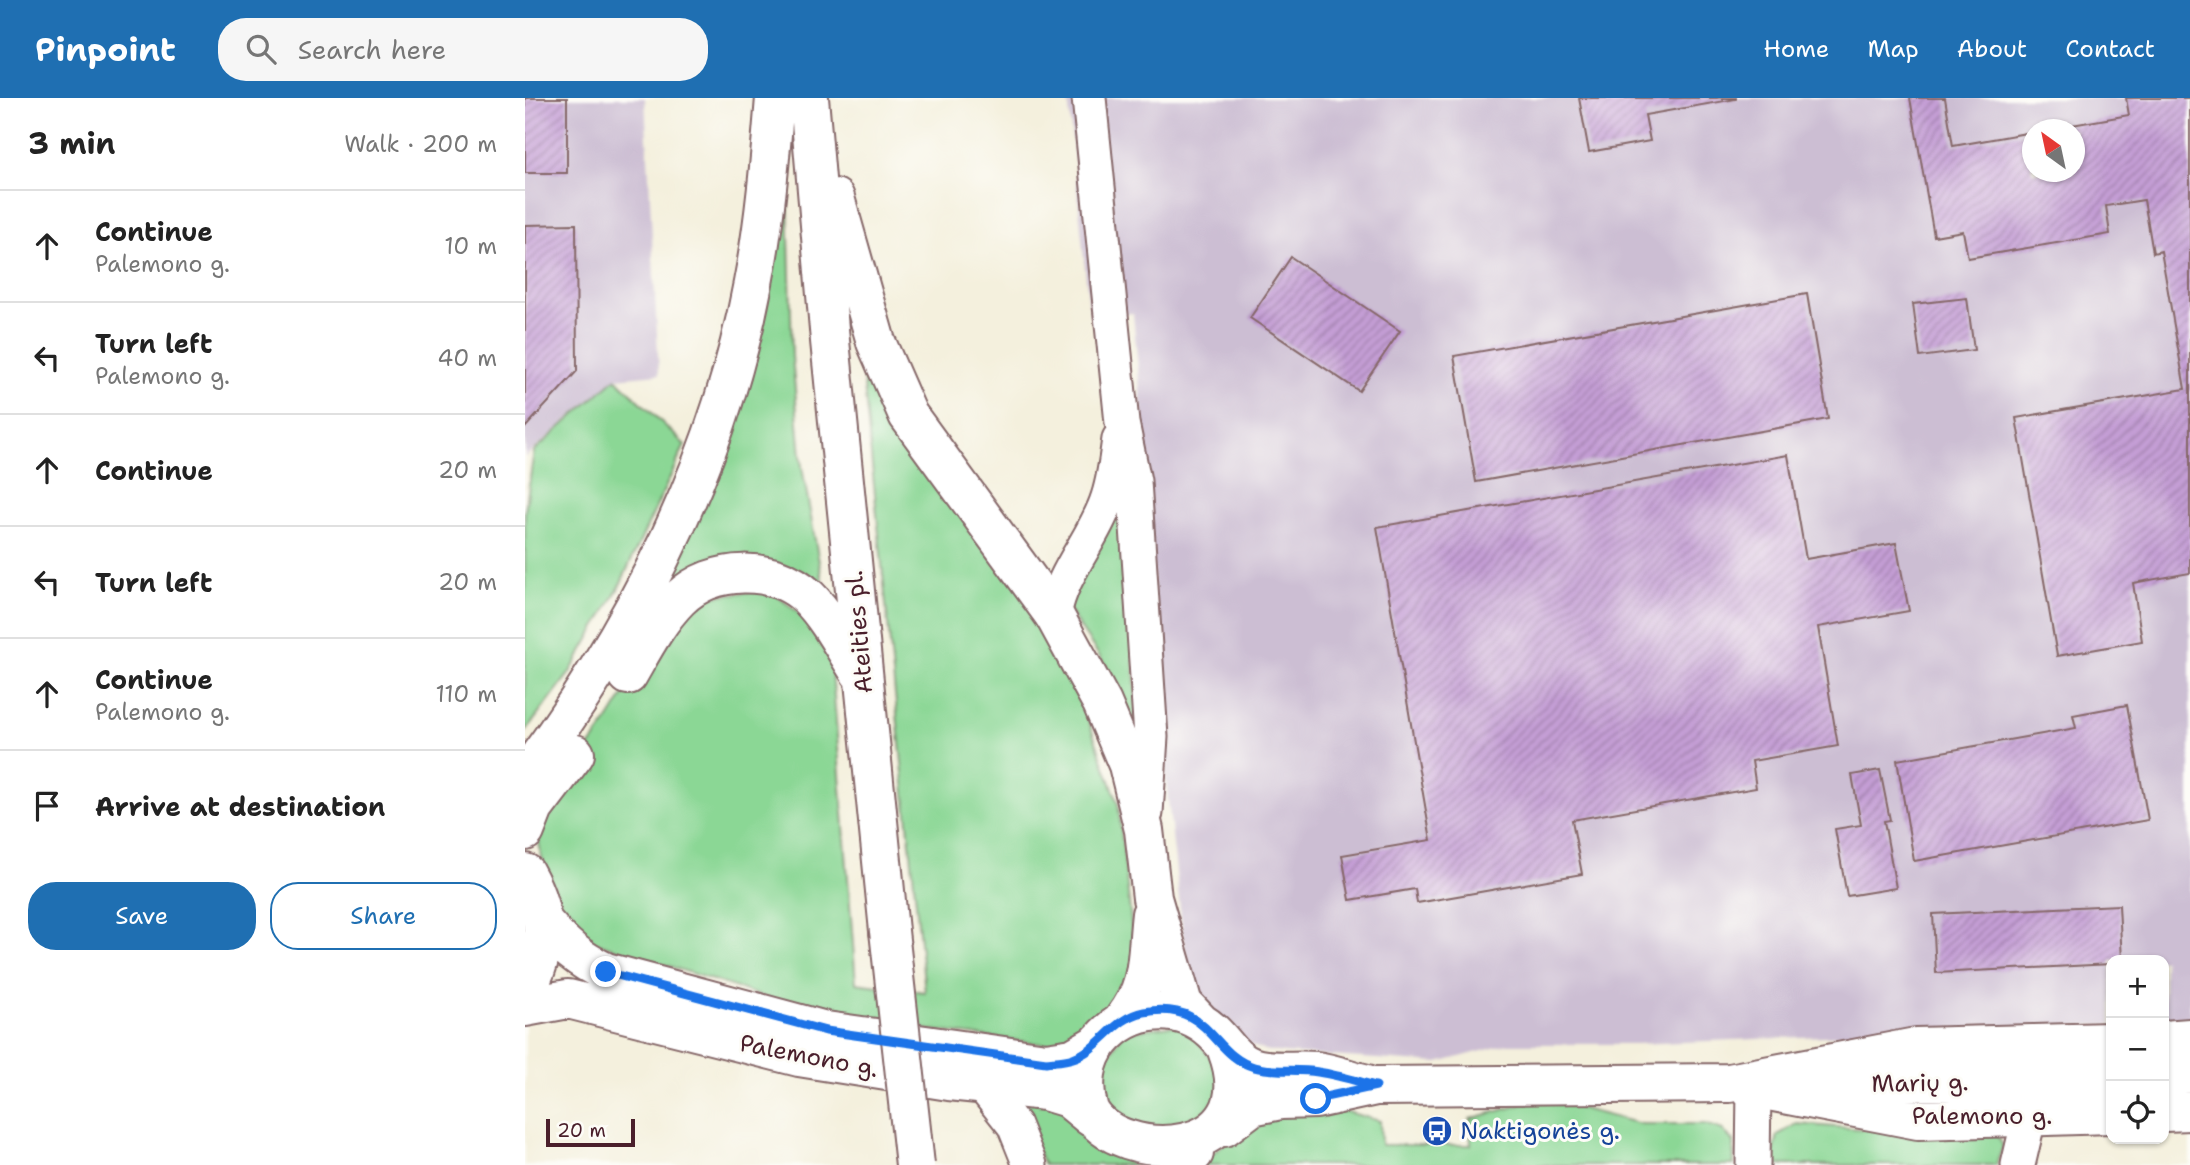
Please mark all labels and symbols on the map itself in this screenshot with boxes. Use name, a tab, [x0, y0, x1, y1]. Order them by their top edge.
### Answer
north arrow	[2022, 119, 2085, 182]
street label: Ateities pl.	[838, 569, 880, 695]
route end	[590, 956, 621, 987]
street label: Palemono g.	[737, 1027, 881, 1085]
street label: Marių g.	[1871, 1066, 1969, 1100]
route start	[1300, 1083, 1331, 1114]
street label: Palemono g.	[1912, 1100, 2052, 1132]
bus stop icon: Naktigonės g.	[1420, 1114, 1454, 1148]
place label: Naktigonės g.	[1460, 1115, 1620, 1147]
scale bar	[546, 1116, 635, 1148]

